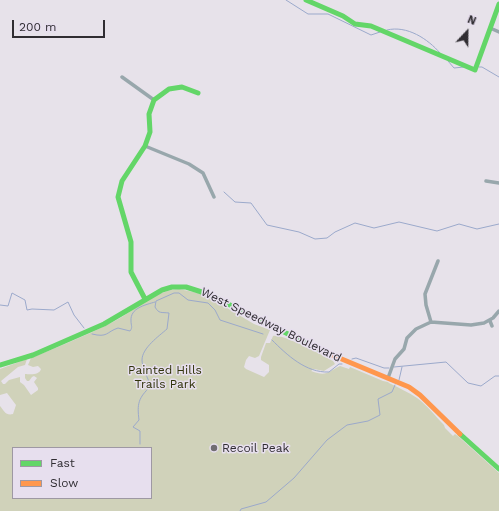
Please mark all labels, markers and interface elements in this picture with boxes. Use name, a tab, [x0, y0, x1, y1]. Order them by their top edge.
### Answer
scale bar	[14, 12, 107, 38]
north arrow	[447, 12, 487, 52]
text: N	[465, 13, 478, 28]
text: 200 m	[19, 20, 56, 34]
street label: West Speedway Boulevard	[198, 285, 344, 365]
park label: Painted Hills Trails Park	[128, 363, 202, 391]
place label: Recoil Peak	[222, 441, 289, 455]
marker: Recoil Peak	[209, 443, 219, 453]
legend	[12, 447, 152, 499]
text: Fast	[50, 456, 75, 470]
text: Slow	[50, 476, 78, 490]

